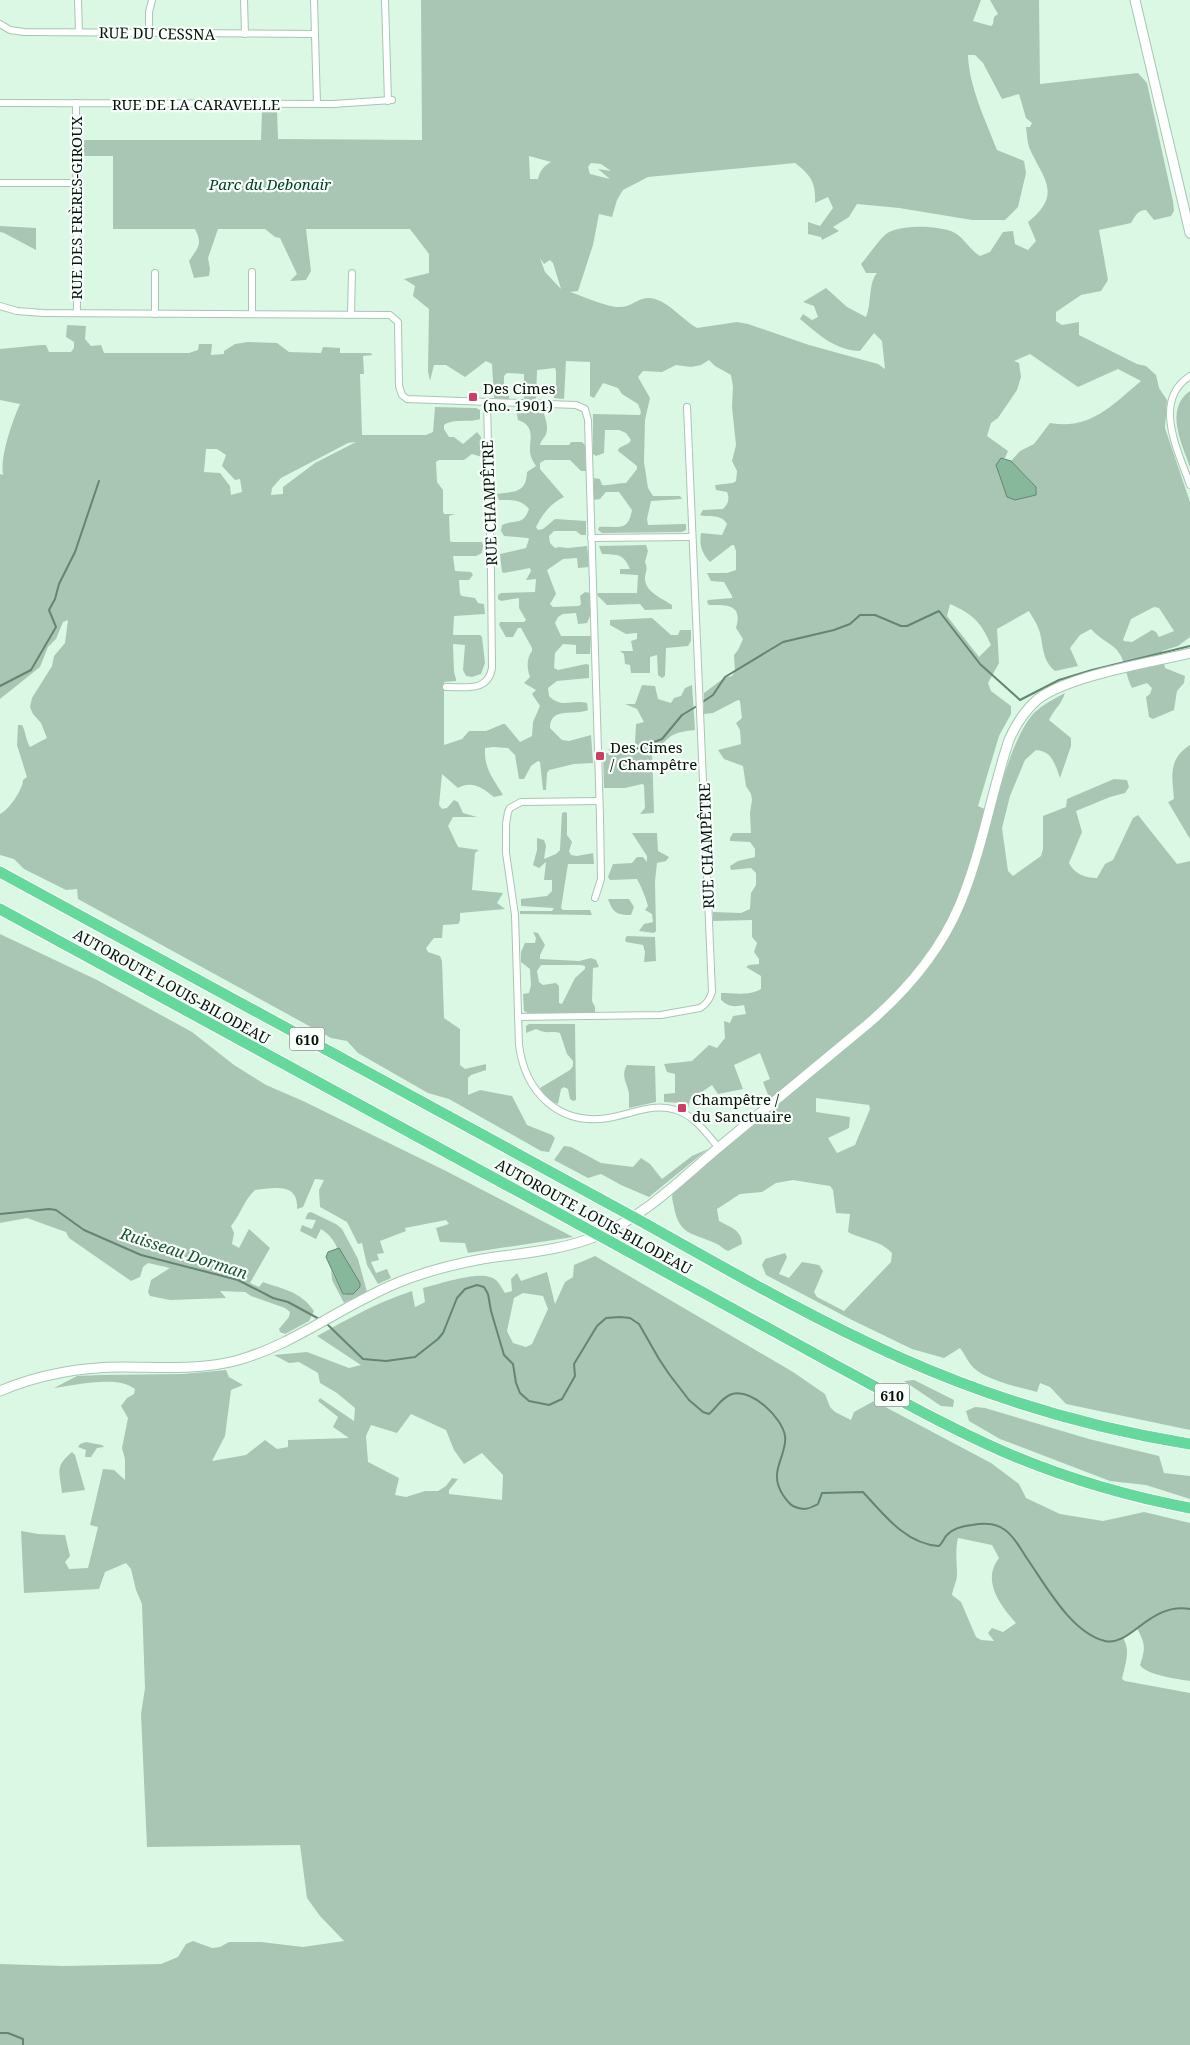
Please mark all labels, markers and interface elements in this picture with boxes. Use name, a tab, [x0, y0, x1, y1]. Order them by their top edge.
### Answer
street label: RUE DU CESSNA	[99, 22, 216, 44]
street label: RUE DE LA CARAVELLE	[112, 94, 280, 114]
street label: RUE DES FRÈRES-GIROUX	[66, 116, 86, 300]
park label: Parc du Debonair	[208, 174, 332, 194]
place label: Des Cimes (no. 1901)	[483, 378, 556, 415]
marker: Des Cimes (no. 1901)	[467, 391, 479, 403]
street label: RUE CHAMPÊTRE	[477, 440, 501, 566]
place label: Des Cimes / Champêtre	[610, 737, 697, 774]
marker: Des Cimes / Champêtre	[594, 750, 606, 762]
street label: RUE CHAMPÊTRE	[694, 783, 718, 909]
street label: AUTOROUTE LOUIS-BILODEAU	[70, 924, 274, 1049]
road number: 610	[290, 1028, 324, 1050]
place label: Champêtre / du Sanctuaire	[692, 1089, 791, 1126]
marker: Champêtre / du Sanctuaire	[676, 1102, 688, 1114]
street label: AUTOROUTE LOUIS-BILODEAU	[492, 1154, 696, 1279]
water label: Ruisseau Dorman	[117, 1222, 251, 1284]
road number: 610	[874, 1384, 910, 1406]

